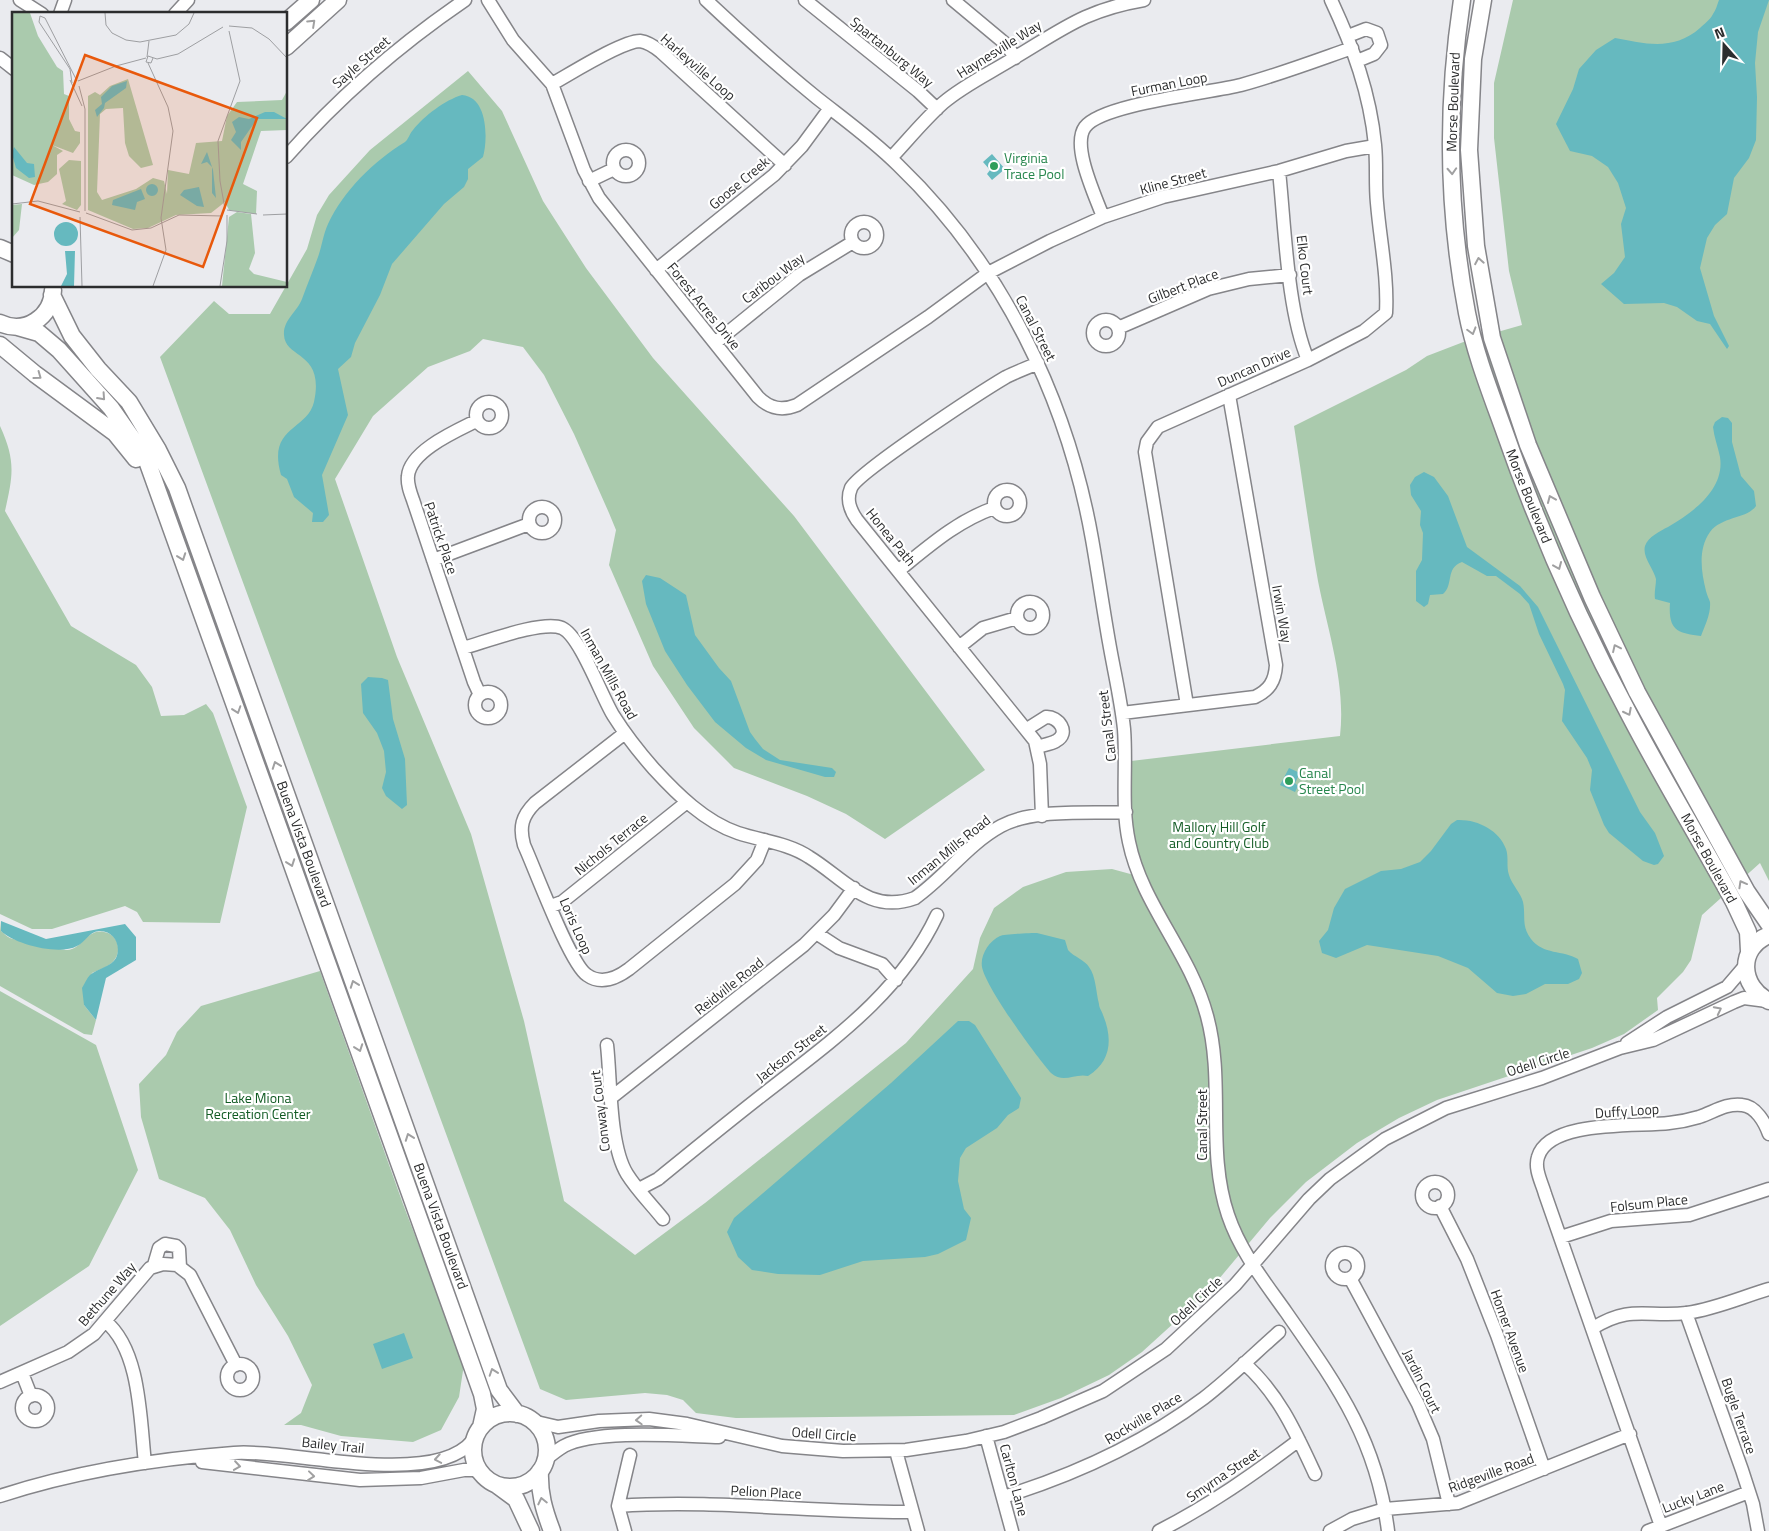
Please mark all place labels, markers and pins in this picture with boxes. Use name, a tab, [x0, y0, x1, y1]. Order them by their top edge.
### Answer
place label: Virginia Trace Pool	[1004, 147, 1064, 184]
marker: Virginia Trace Pool	[988, 160, 1000, 172]
place label: Canal Street Pool	[1299, 762, 1364, 799]
marker: Canal Street Pool	[1283, 775, 1295, 787]

